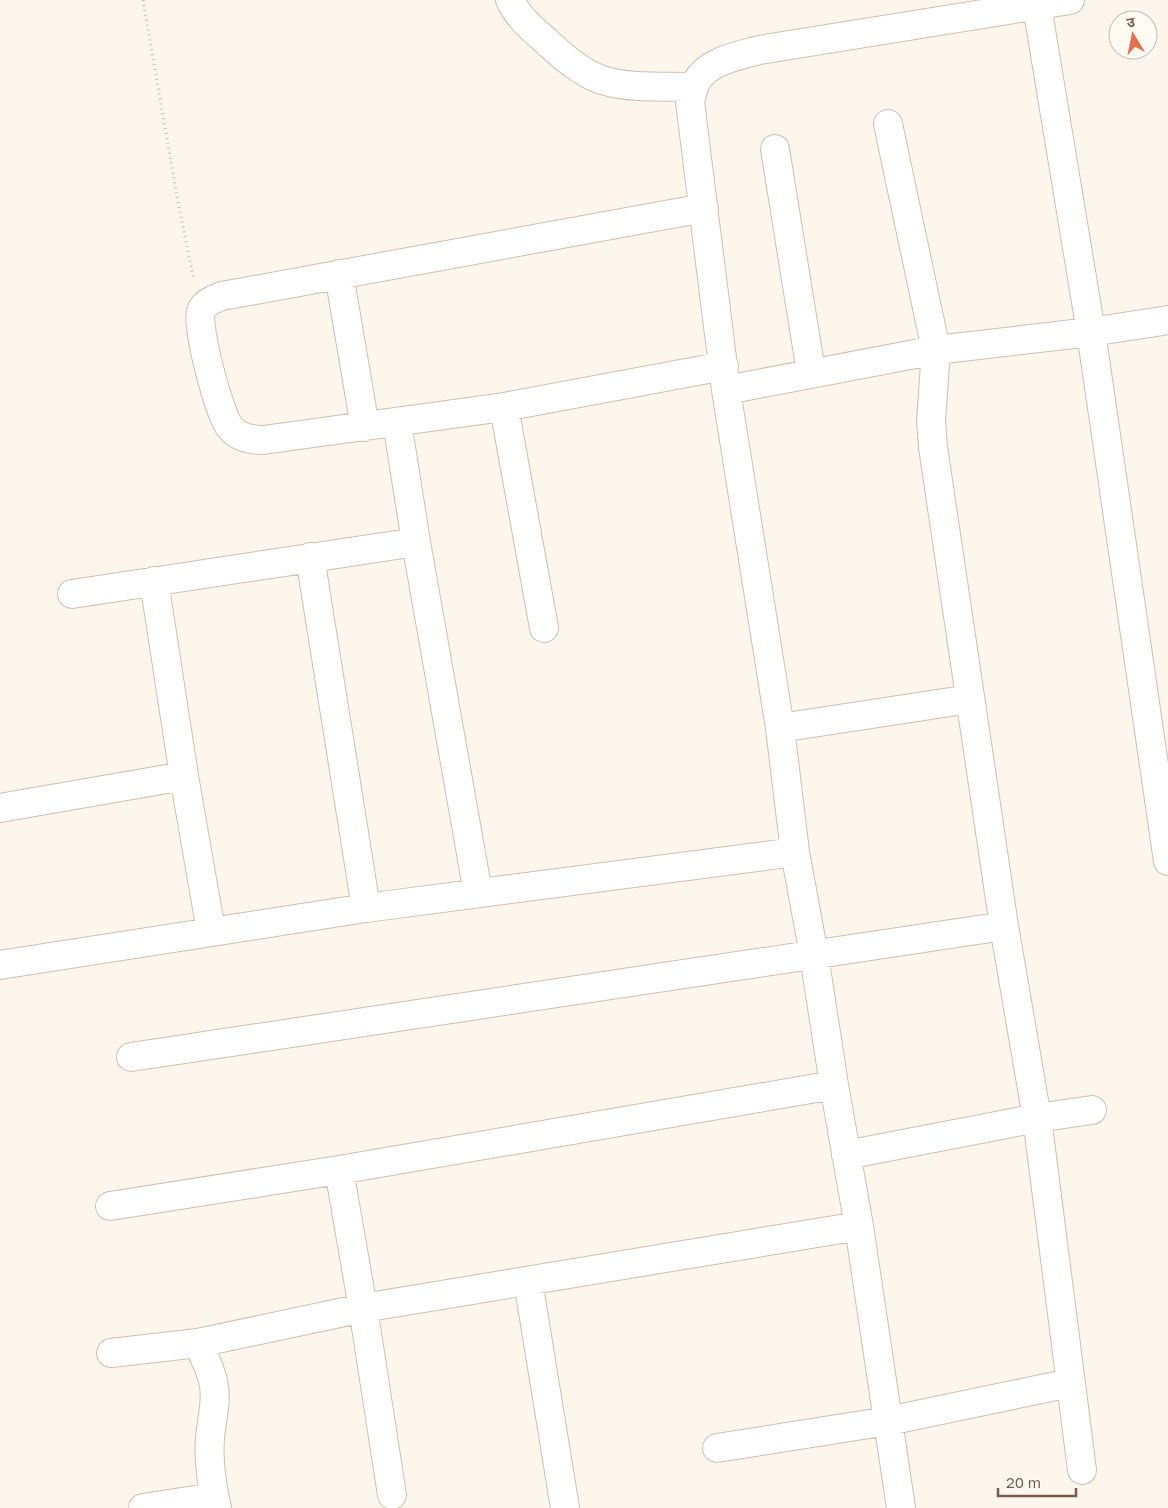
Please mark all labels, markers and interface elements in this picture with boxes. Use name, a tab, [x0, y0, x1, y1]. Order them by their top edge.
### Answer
north arrow	[1108, 10, 1158, 60]
text: उ	[1125, 12, 1137, 31]
scale bar	[998, 1466, 1076, 1498]
text: 20 m	[1006, 1473, 1041, 1491]

